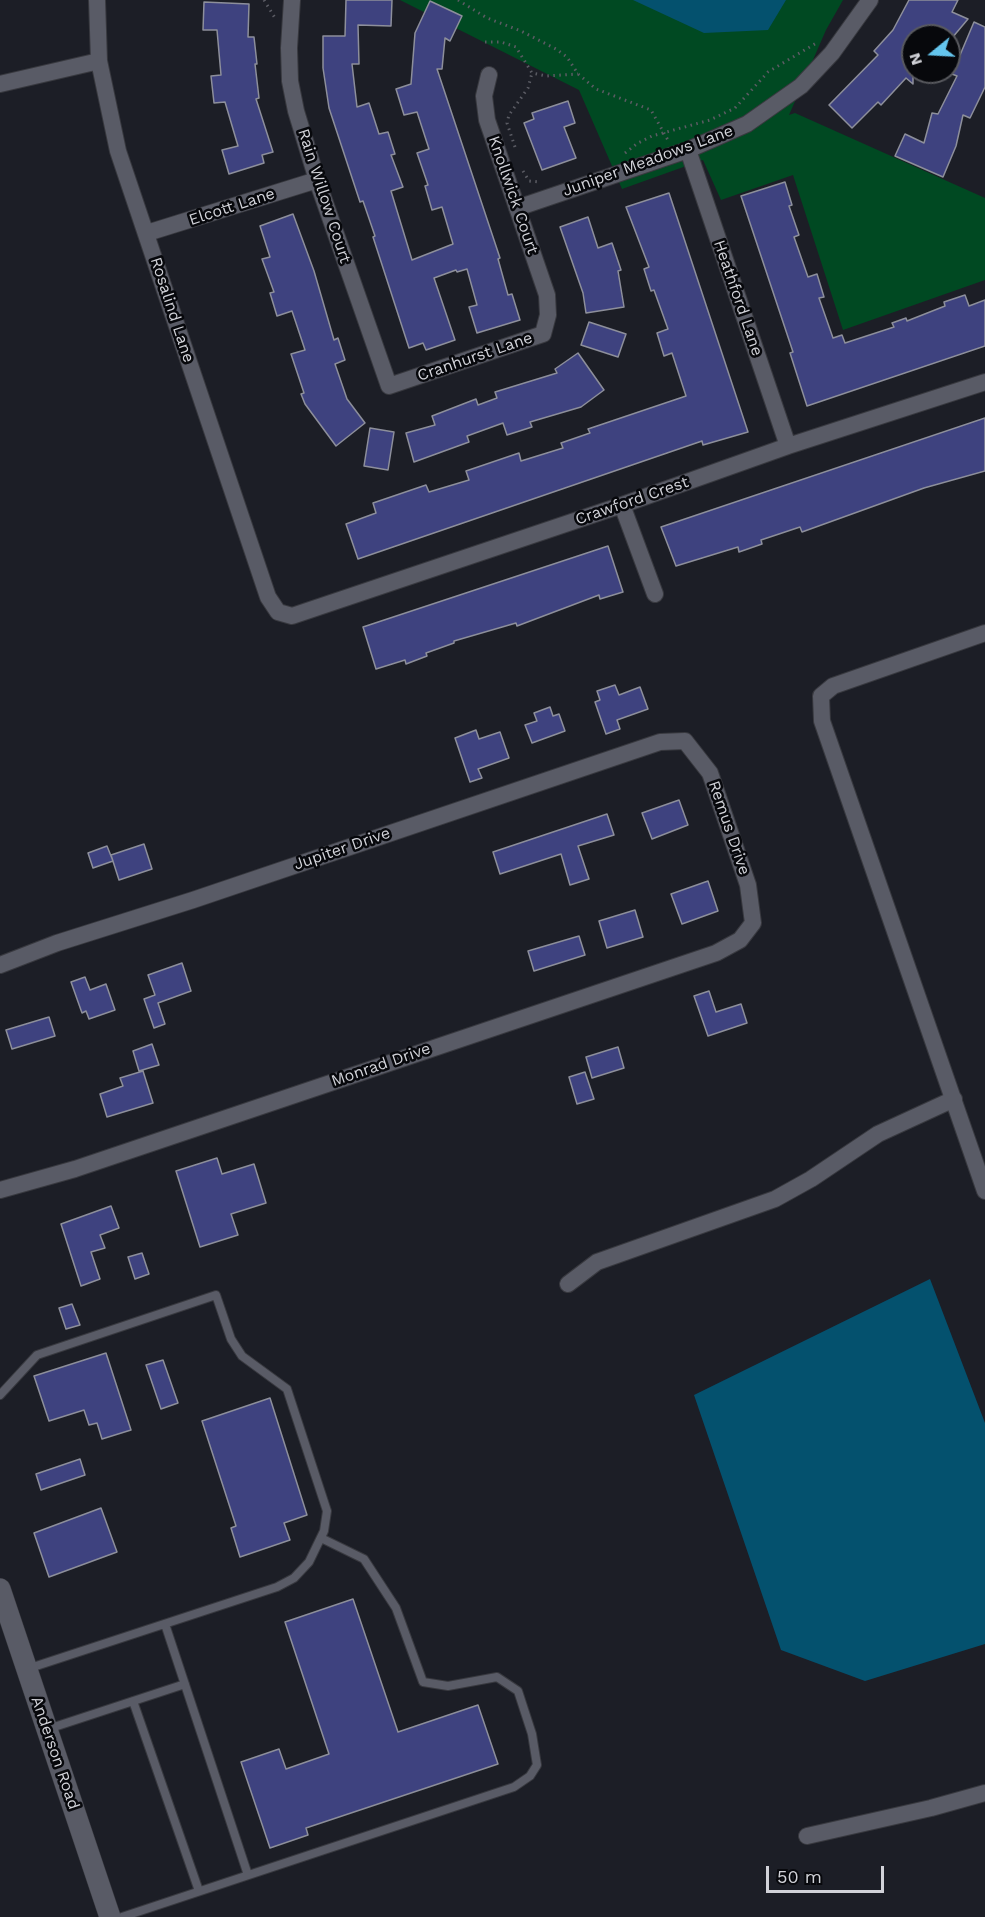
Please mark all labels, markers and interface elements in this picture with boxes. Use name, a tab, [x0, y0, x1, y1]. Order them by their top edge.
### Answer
north arrow	[901, 24, 961, 84]
text: N	[904, 51, 926, 68]
street label: Juniper Meadows Lane	[560, 121, 736, 201]
street label: Rain Willow Court	[293, 126, 355, 266]
street label: Knollwick Court	[484, 133, 542, 257]
street label: Elcott Lane	[187, 184, 277, 230]
street label: Heathford Lane	[709, 238, 767, 358]
street label: Rosalind Lane	[146, 255, 198, 365]
street label: Cranhurst Lane	[415, 328, 535, 386]
street label: Crawford Crest	[573, 473, 691, 529]
street label: Remus Drive	[704, 778, 754, 878]
street label: Jupiter Drive	[291, 824, 393, 874]
street label: Monrad Drive	[329, 1039, 433, 1091]
street label: Anderson Road	[27, 1694, 83, 1812]
scale bar	[769, 1854, 888, 1892]
text: 50 m	[777, 1866, 822, 1887]

